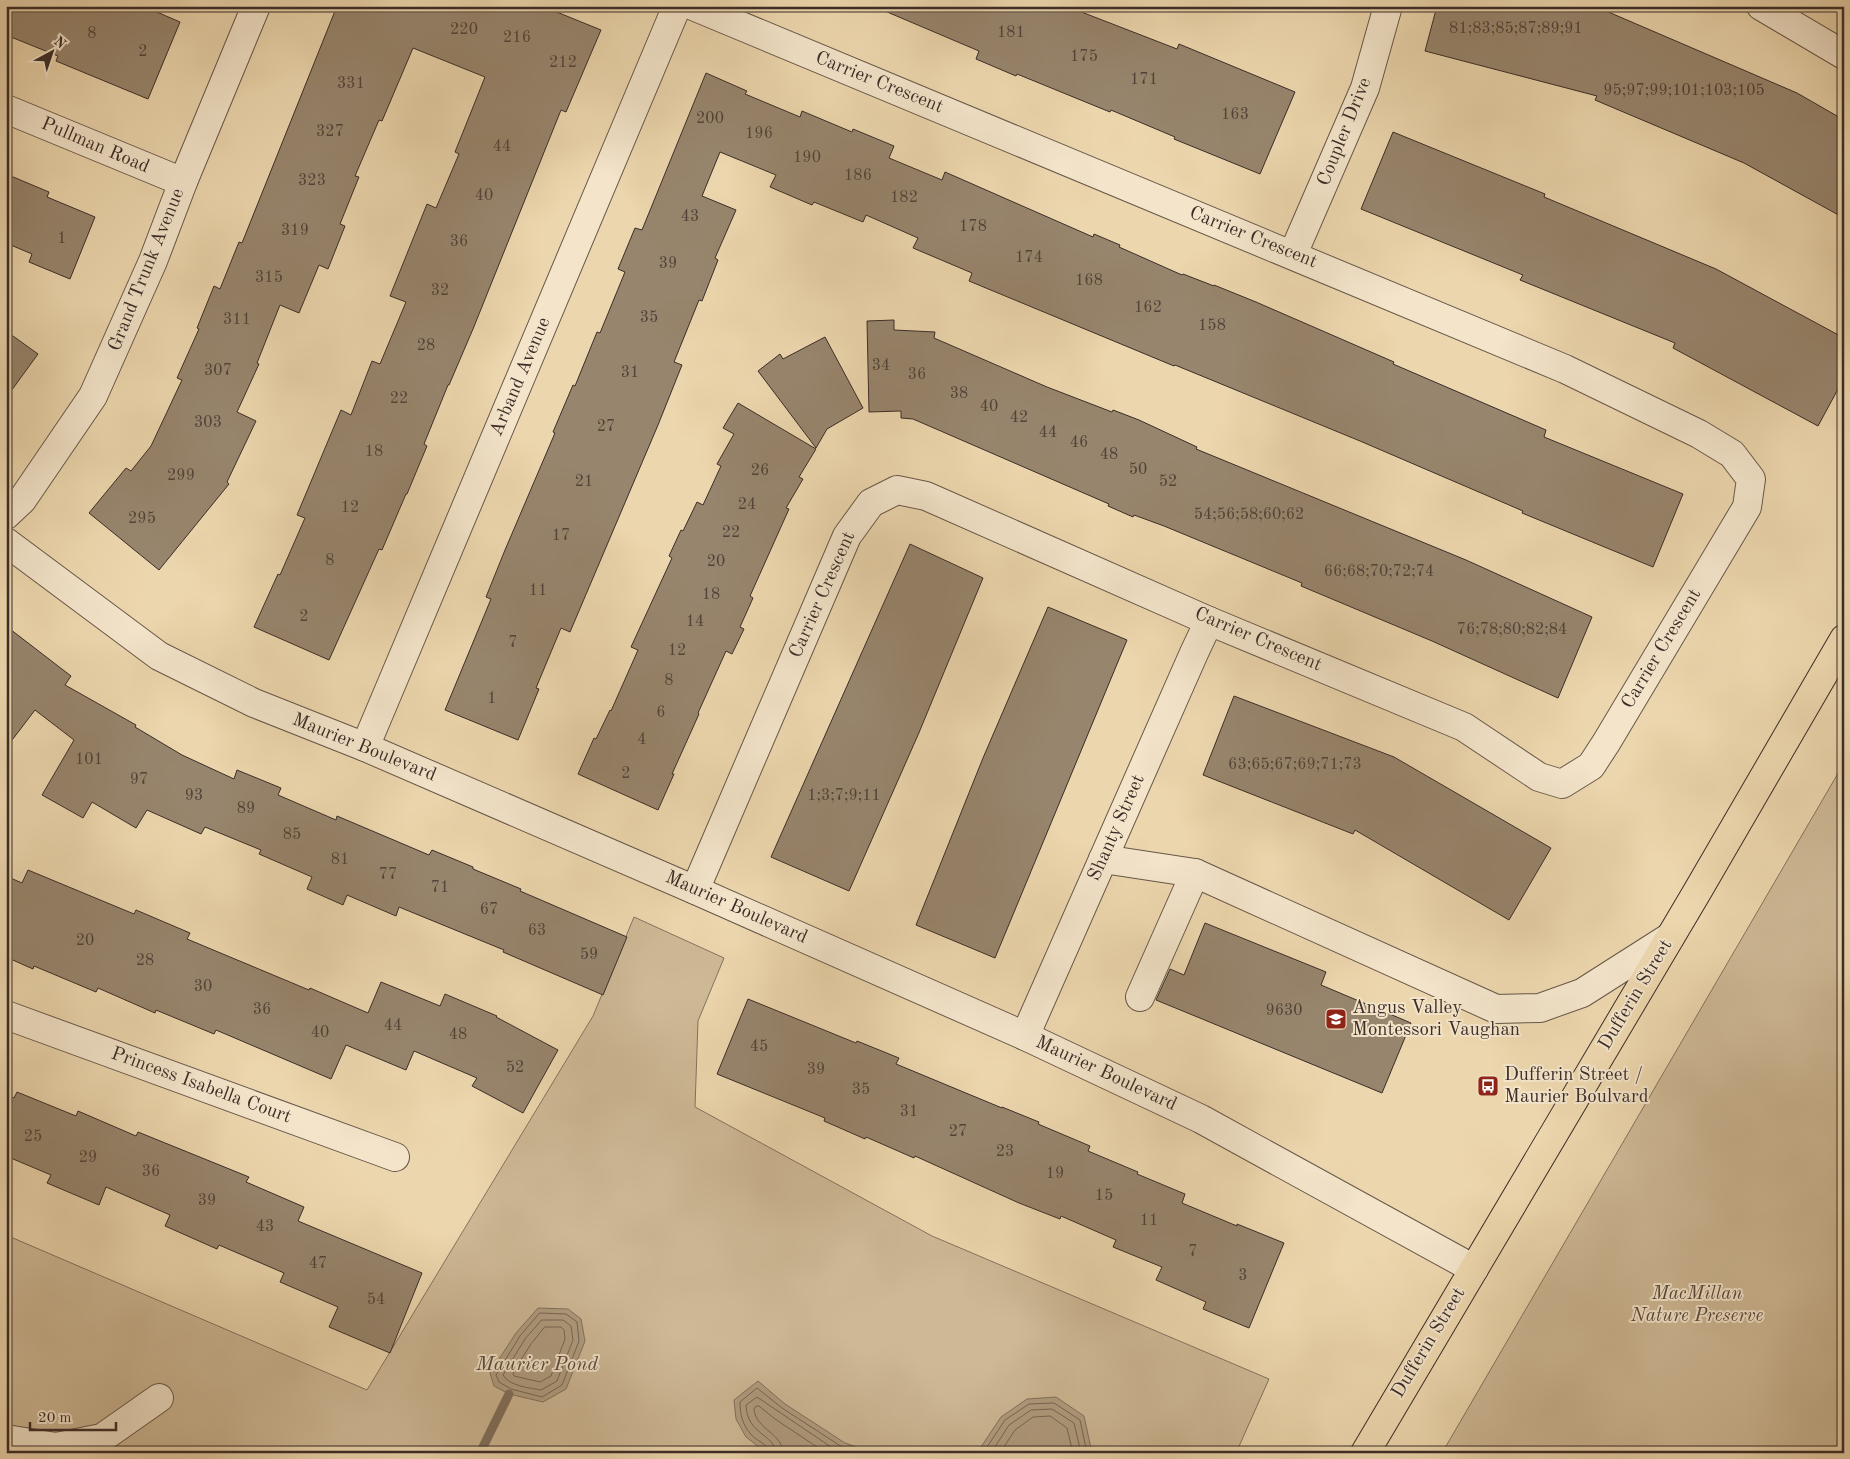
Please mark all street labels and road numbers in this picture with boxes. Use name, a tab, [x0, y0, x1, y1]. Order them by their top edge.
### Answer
street label: Carrier Crescent	[812, 49, 946, 117]
street label: Coupler Drive	[1315, 75, 1375, 189]
street label: Pullman Road	[38, 115, 152, 177]
street label: Grand Trunk Avenue	[106, 186, 188, 354]
street label: Carrier Crescent	[1186, 204, 1320, 272]
street label: Arband Avenue	[487, 315, 555, 439]
street label: Carrier Crescent	[787, 529, 859, 661]
street label: Carrier Crescent	[1619, 586, 1705, 712]
street label: Carrier Crescent	[1192, 605, 1324, 675]
street label: Maurier Boulevard	[289, 710, 439, 786]
street label: Shanty Street	[1085, 772, 1149, 884]
street label: Maurier Boulevard	[662, 868, 810, 948]
street label: Dufferin Street	[1596, 936, 1676, 1054]
street label: Maurier Boulevard	[1032, 1033, 1180, 1115]
street label: Princess Isabella Court	[108, 1045, 294, 1127]
street label: Dufferin Street	[1389, 1284, 1469, 1402]

